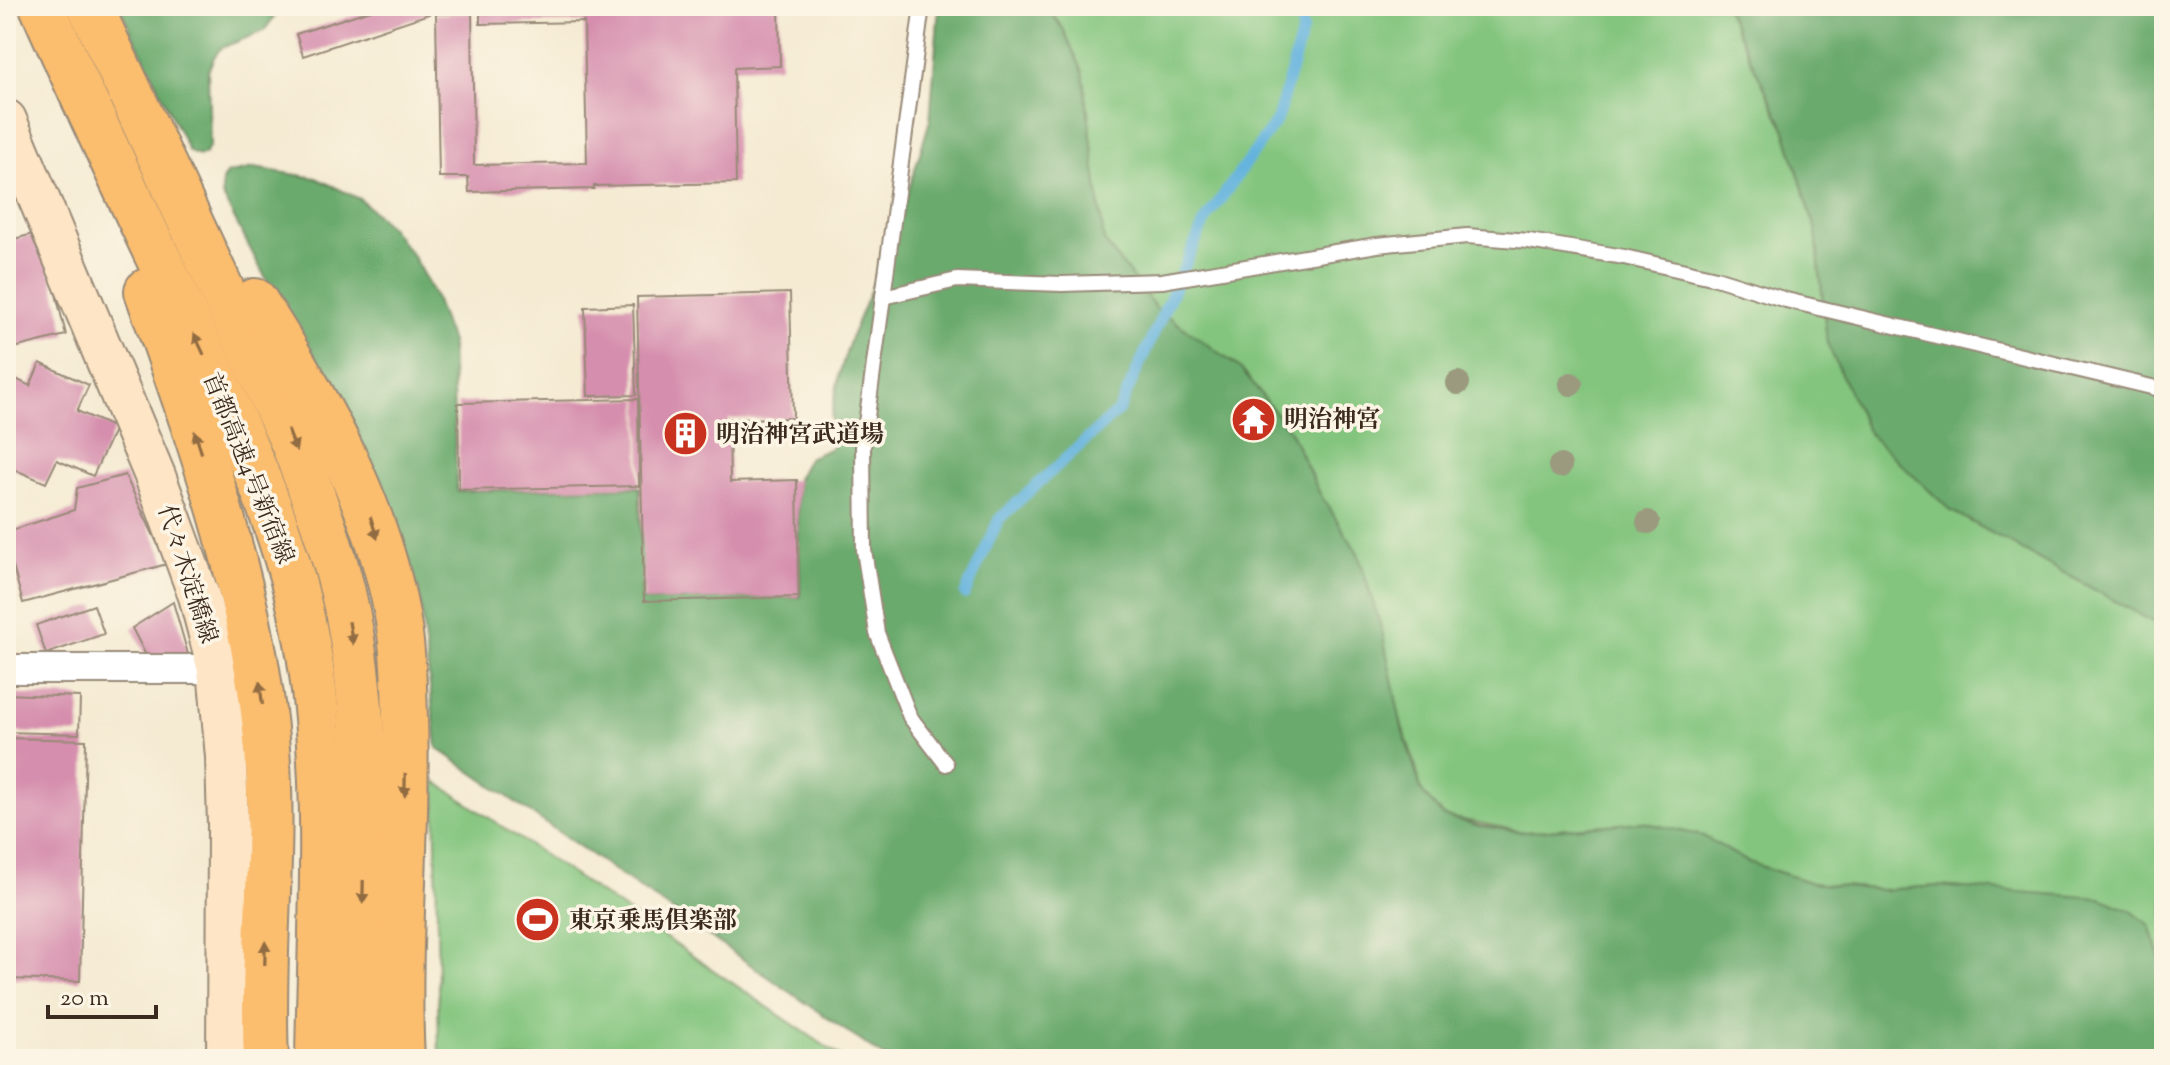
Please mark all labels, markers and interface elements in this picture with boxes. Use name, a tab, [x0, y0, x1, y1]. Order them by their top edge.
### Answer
one-way arrow	[192, 332, 206, 355]
street label: 首都高速4号新宿線	[193, 368, 301, 570]
temple icon: 明治神宮	[1229, 395, 1277, 443]
place label: 明治神宮	[1284, 404, 1380, 438]
building icon: 明治神宮武道場	[661, 410, 709, 458]
place label: 明治神宮武道場	[716, 419, 884, 453]
one-way arrow	[285, 428, 298, 452]
one-way arrow	[191, 430, 203, 454]
street label: 代々木淀橋線	[148, 501, 225, 648]
one-way arrow	[368, 517, 380, 541]
one-way arrow	[345, 621, 357, 646]
one-way arrow	[254, 681, 267, 706]
one-way arrow	[399, 773, 412, 798]
one-way arrow	[357, 880, 369, 905]
sports icon: 東京乗馬倶楽部	[514, 896, 562, 944]
place label: 東京乗馬倶楽部	[569, 905, 737, 939]
one-way arrow	[259, 940, 271, 965]
scale bar	[48, 969, 156, 1019]
text: 20 m	[60, 982, 109, 1016]

